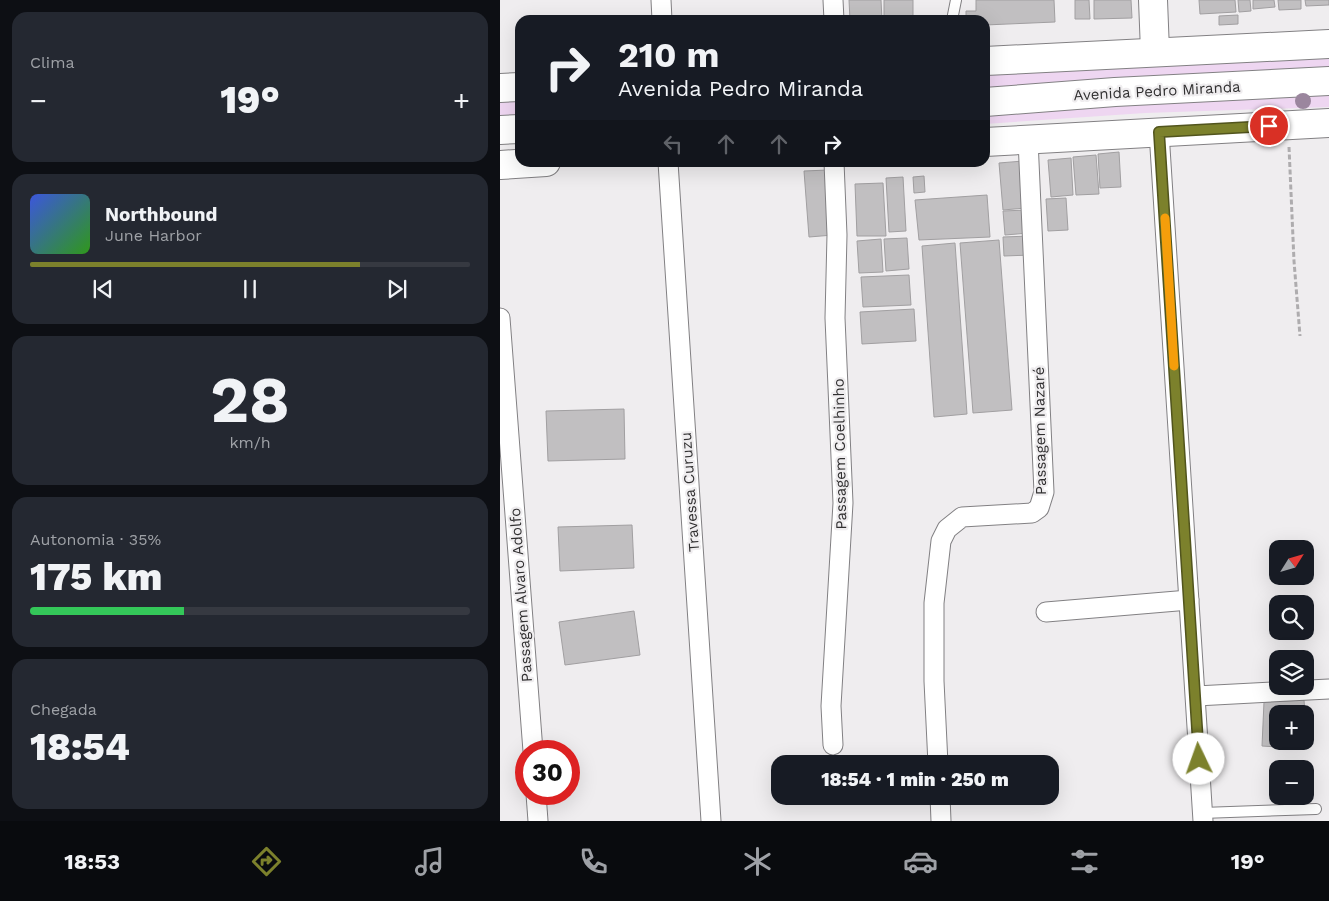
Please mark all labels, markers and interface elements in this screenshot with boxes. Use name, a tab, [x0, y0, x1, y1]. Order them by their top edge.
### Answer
text: 210 m	[618, 34, 719, 76]
icon: right	[535, 35, 600, 100]
text: Clima	[30, 53, 74, 72]
text: Avenida Pedro Miranda	[618, 76, 863, 101]
text: 19°	[220, 78, 280, 122]
street label: Avenida Pedro Miranda	[1073, 78, 1241, 104]
text: −	[30, 84, 47, 117]
text: +	[453, 84, 470, 117]
pin	[1248, 105, 1290, 147]
icon: arrive	[1255, 112, 1283, 140]
icon: left	[659, 130, 687, 158]
icon: ahead	[712, 130, 740, 158]
icon: ahead	[765, 130, 793, 158]
icon: right	[818, 130, 846, 158]
text: Northbound	[105, 203, 217, 226]
text: June Harbor	[105, 226, 202, 245]
icon: previous	[89, 275, 117, 303]
icon: pause	[236, 275, 264, 303]
icon: next	[383, 275, 411, 303]
text: 28	[210, 362, 290, 438]
street label: Passagem Nazaré	[1030, 367, 1050, 495]
street label: Passagem Coelhinho	[830, 378, 850, 530]
street label: Travessa Curuzu	[677, 432, 703, 552]
text: km/h	[229, 433, 271, 452]
street label: Passagem Alvaro Adolfo	[506, 507, 536, 683]
text: Autonomia · 35%	[30, 530, 161, 549]
north arrow	[1269, 540, 1314, 585]
map controls	[1269, 540, 1314, 805]
text: 175 km	[30, 555, 162, 599]
button: search	[1269, 595, 1314, 640]
button: layers	[1269, 650, 1314, 695]
text: Chegada	[30, 700, 97, 719]
button: +	[1269, 705, 1314, 750]
text: 18:54	[30, 725, 130, 769]
position arrow	[1172, 732, 1224, 784]
speed limit sign: 30	[515, 740, 580, 805]
button: −	[1269, 760, 1314, 805]
text: 18:54 · 1 min · 250 m	[821, 768, 1009, 791]
icon: directions	[249, 844, 284, 879]
icon: music	[412, 844, 447, 879]
icon: phone	[576, 844, 611, 879]
icon: climate	[740, 844, 775, 879]
icon: car	[903, 844, 938, 879]
icon: filters	[1067, 844, 1102, 879]
text: 18:53	[64, 849, 120, 874]
text: 19°	[1231, 849, 1265, 874]

